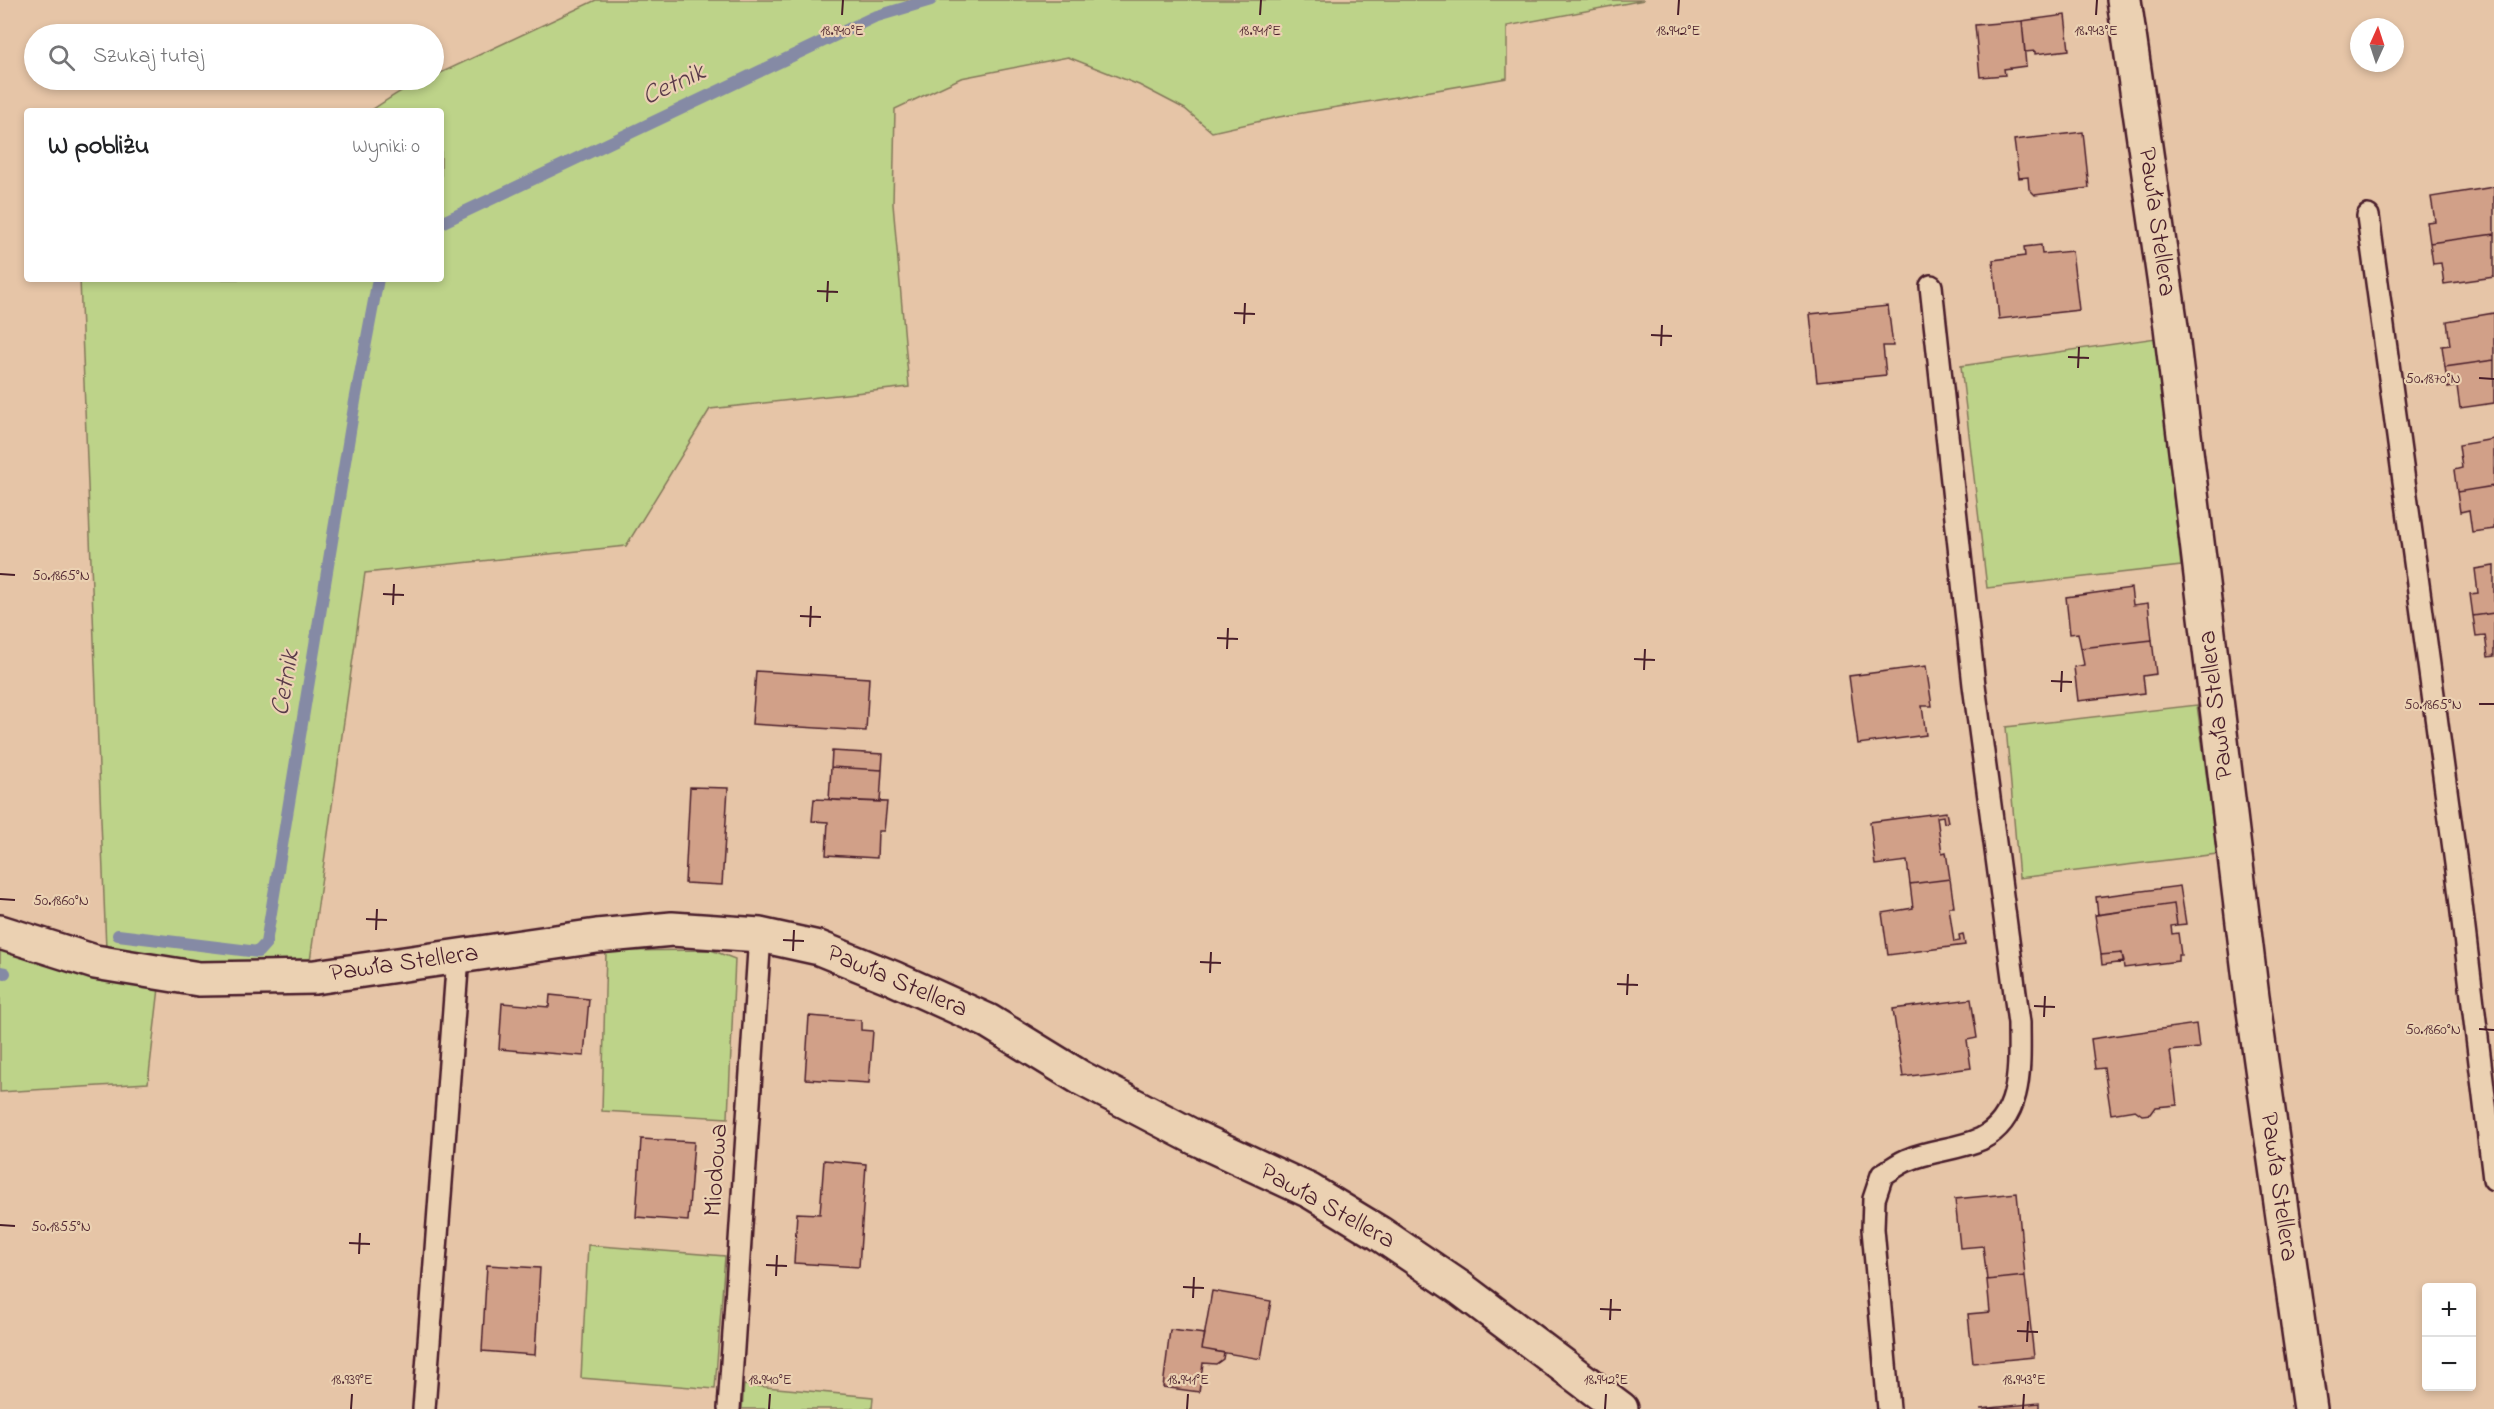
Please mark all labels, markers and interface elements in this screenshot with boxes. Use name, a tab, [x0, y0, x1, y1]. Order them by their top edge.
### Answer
north arrow	[2350, 18, 2404, 72]
text: 18.940°E	[820, 20, 864, 42]
text: 18.941°E	[1239, 20, 1281, 42]
text: 18.942°E	[1656, 20, 1700, 42]
text: 18.943°E	[2074, 20, 2118, 42]
search box	[24, 24, 444, 90]
icon: search	[45, 41, 78, 74]
text: Szukaj tutaj	[93, 41, 204, 73]
water label: Cetnik	[636, 53, 713, 117]
text: W pobliżu	[48, 128, 149, 166]
text: Wyniki: 0	[352, 133, 420, 162]
street label: Pawła Stellera	[2127, 145, 2185, 299]
text: 50.1870°N	[2405, 368, 2461, 390]
text: 50.1865°N	[32, 565, 90, 587]
street label: Pawła Stellera	[2189, 628, 2245, 782]
water label: Cetnik	[261, 646, 311, 719]
text: 50.1865°N	[2404, 694, 2462, 716]
text: 50.1860°N	[33, 890, 89, 912]
street label: Pawła Stellera	[327, 935, 481, 993]
street label: Pawła Stellera	[821, 935, 973, 1029]
text: 50.1860°N	[2405, 1019, 2461, 1041]
street label: Pawła Stellera	[2249, 1110, 2307, 1264]
street label: Miodowa	[695, 1122, 739, 1218]
street label: Pawła Stellera	[1252, 1154, 1402, 1260]
text: 50.1855°N	[31, 1216, 91, 1238]
map controls	[2422, 1283, 2476, 1391]
button: +	[2422, 1283, 2476, 1337]
button: −	[2422, 1337, 2476, 1391]
text: 18.939°E	[331, 1369, 373, 1391]
text: 18.940°E	[748, 1369, 792, 1391]
text: 18.941°E	[1167, 1369, 1209, 1391]
text: 18.942°E	[1584, 1369, 1628, 1391]
text: 18.943°E	[2002, 1369, 2046, 1391]

